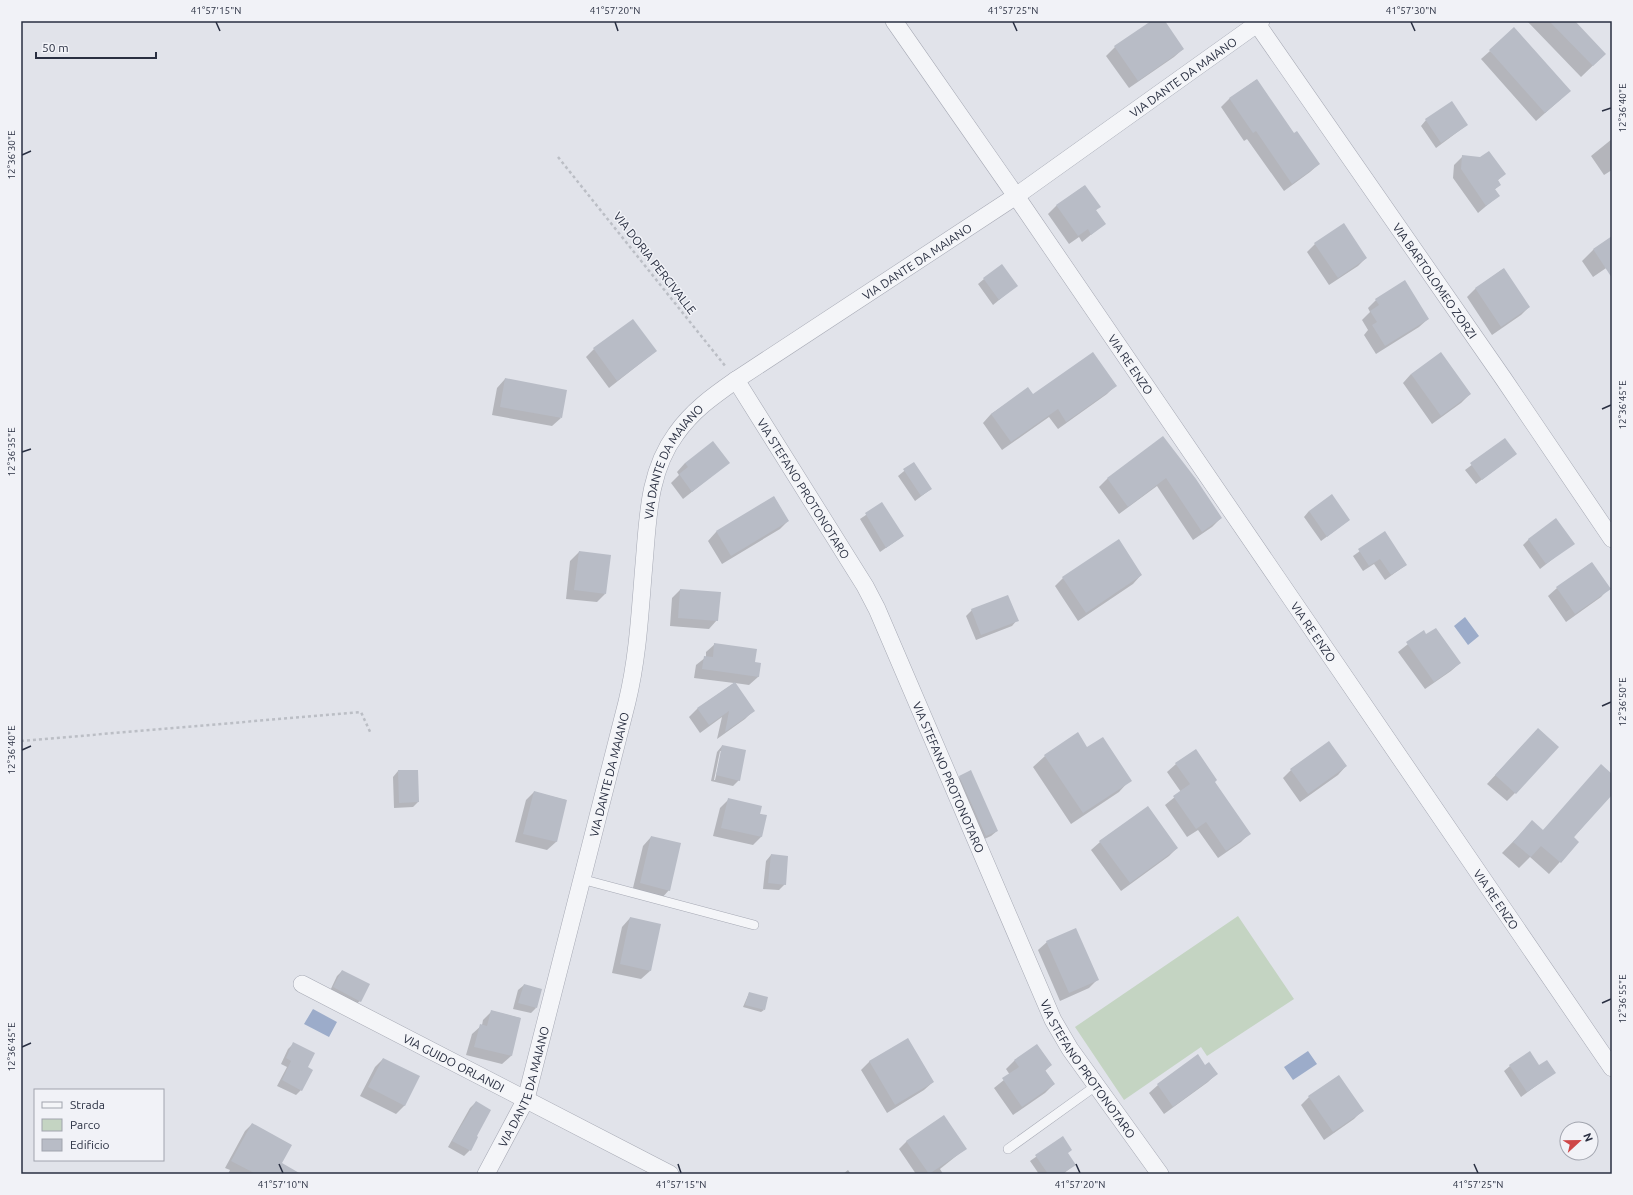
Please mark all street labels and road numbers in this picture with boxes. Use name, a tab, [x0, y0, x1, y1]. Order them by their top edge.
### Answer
street label: VIA DANTE DA MAIANO	[1127, 34, 1239, 119]
street label: VIA DORIA PERCIVALLE	[611, 210, 699, 317]
street label: VIA BARTOLOMEO ZORZI	[1391, 220, 1480, 341]
street label: VIA DANTE DA MAIANO	[860, 221, 974, 302]
street label: VIA RE ENZO	[1106, 332, 1156, 397]
street label: VIA DANTE DA MAIANO	[641, 401, 705, 520]
street label: VIA STEFANO PROTONOTARO	[755, 416, 853, 561]
street label: VIA RE ENZO	[1289, 599, 1339, 664]
street label: VIA STEFANO PROTONOTARO	[911, 700, 987, 855]
street label: VIA DANTE DA MAIANO	[586, 711, 631, 838]
street label: VIA RE ENZO	[1472, 867, 1522, 931]
street label: VIA STEFANO PROTONOTARO	[1038, 998, 1138, 1140]
street label: VIA DANTE DA MAIANO	[495, 1025, 551, 1149]
street label: VIA GUIDO ORLANDI	[401, 1031, 507, 1094]

